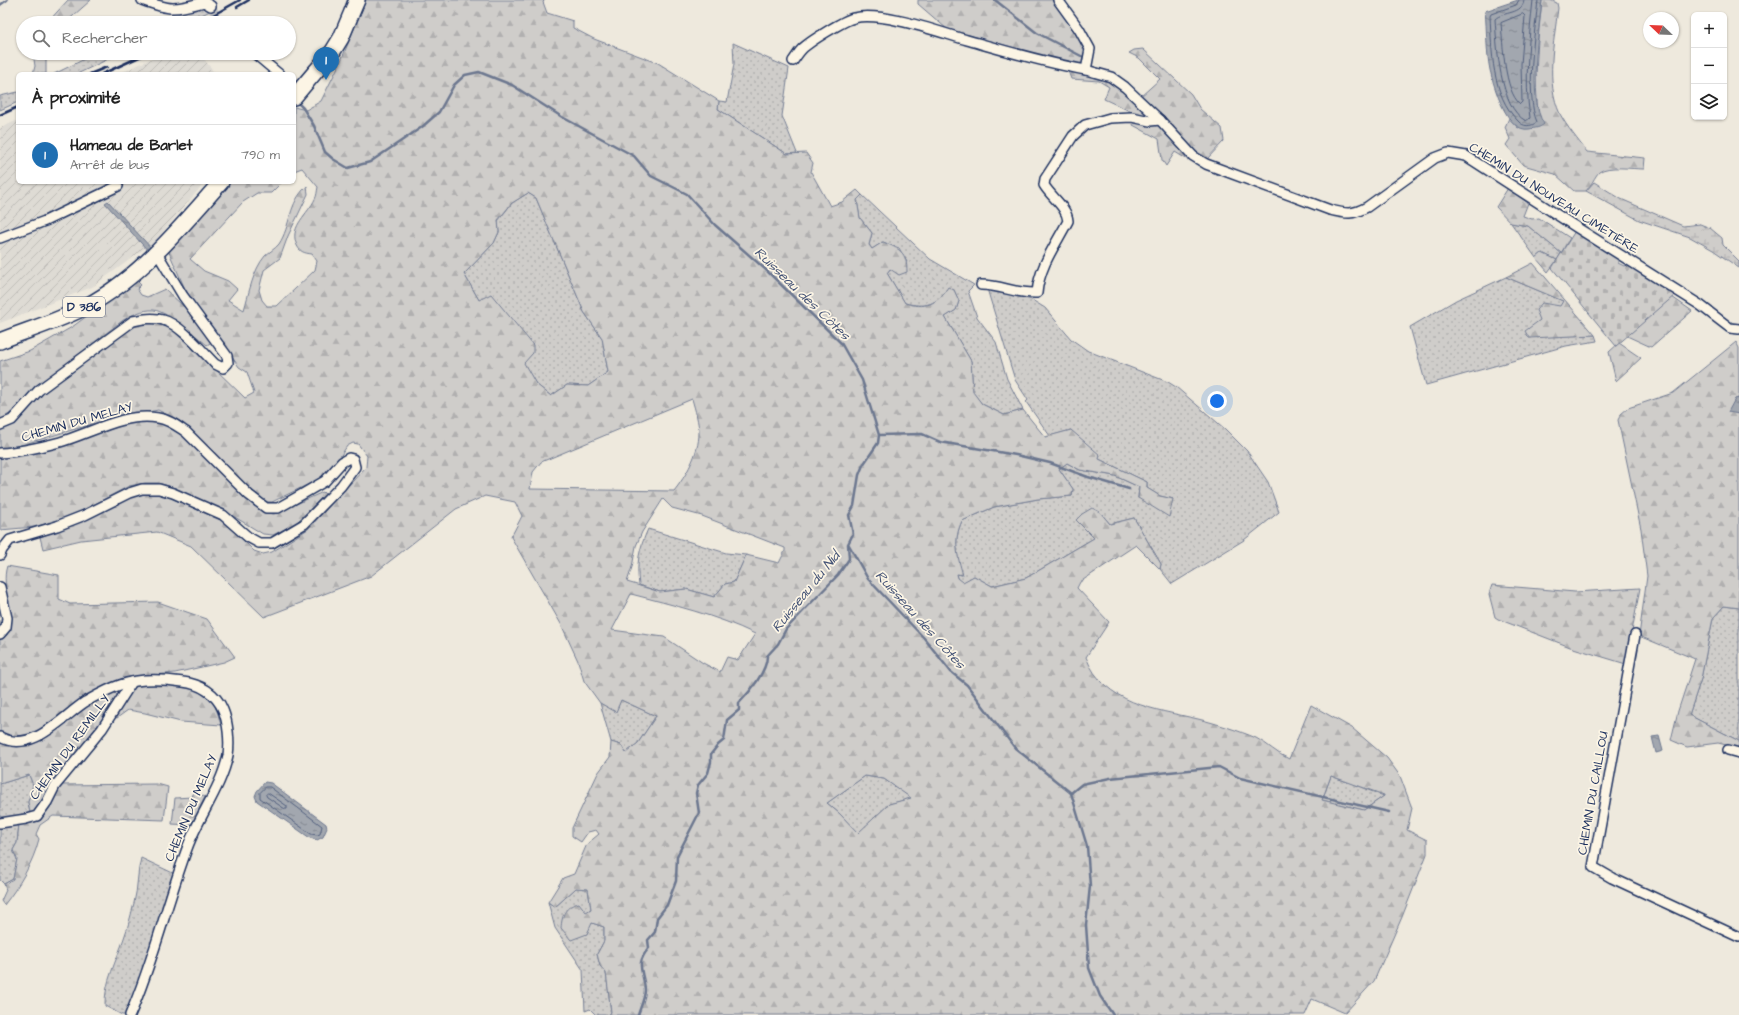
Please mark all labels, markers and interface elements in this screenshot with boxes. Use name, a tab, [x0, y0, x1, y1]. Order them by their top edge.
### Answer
north arrow	[1643, 12, 1679, 48]
map controls	[1691, 12, 1727, 120]
button: +	[1691, 12, 1727, 48]
search box	[16, 16, 296, 60]
icon: search	[30, 27, 52, 49]
text: Rechercher	[62, 28, 147, 49]
pin: 1	[313, 47, 339, 80]
button: −	[1691, 48, 1727, 84]
button: layers	[1691, 84, 1727, 120]
text: À proximité	[32, 86, 121, 110]
text: Hameau de Barlet	[70, 135, 193, 156]
street label: CHEMIN DU NOUVEAU CIMETIÈRE	[1466, 138, 1643, 258]
text: 1	[44, 146, 46, 164]
text: 790 m	[241, 146, 280, 164]
text: Arrêt de bus	[70, 156, 150, 174]
water label: Ruisseau des Côtes	[750, 243, 855, 346]
road number: D 386	[63, 297, 105, 317]
your location	[1207, 391, 1227, 411]
street label: CHEMIN DU MELAY	[19, 398, 135, 446]
water label: Ruisseau du Nid	[767, 545, 847, 637]
water label: Ruisseau des Côtes	[870, 566, 970, 674]
street label: CHEMIN DU REMILLY	[26, 691, 114, 803]
street label: CHEMIN DU CAILLOU	[1573, 730, 1613, 856]
street label: CHEMIN DU MELAY	[160, 752, 222, 864]

